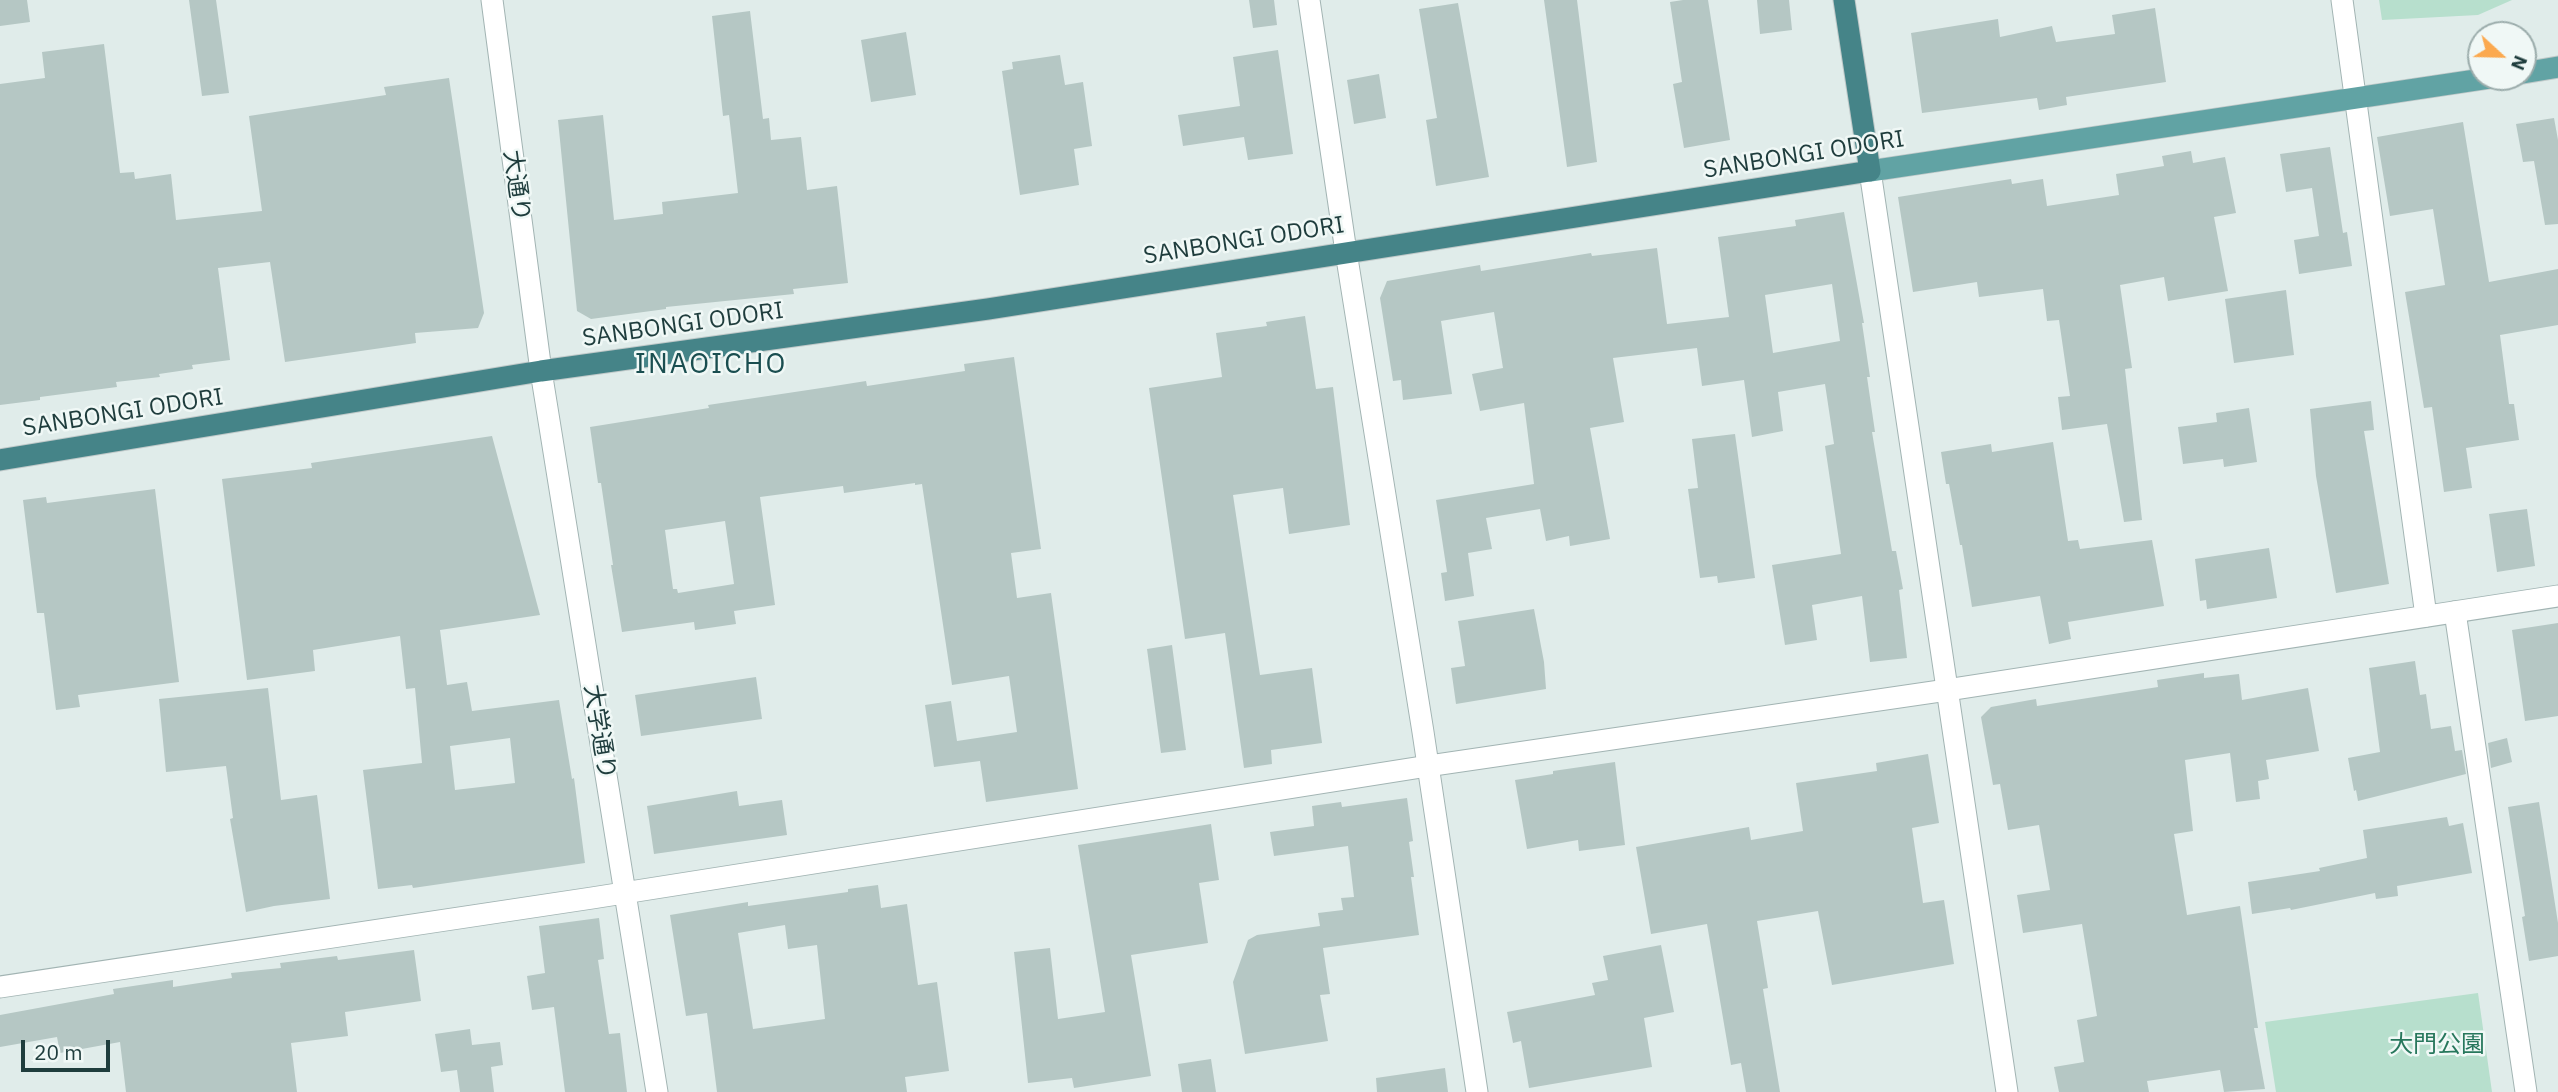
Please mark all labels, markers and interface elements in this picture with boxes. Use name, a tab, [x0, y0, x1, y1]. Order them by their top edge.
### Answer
north arrow	[2467, 21, 2537, 91]
text: N	[2506, 52, 2533, 74]
street label: SANBONGI ODORI	[1702, 125, 1906, 185]
street label: 大通り	[497, 148, 535, 224]
street label: SANBONGI ODORI	[1142, 211, 1346, 271]
street label: SANBONGI ODORI	[581, 297, 785, 353]
district label: INAOICHO	[636, 348, 786, 382]
street label: SANBONGI ODORI	[21, 383, 225, 443]
street label: 大学通り	[577, 682, 621, 782]
scale bar	[24, 1026, 114, 1070]
park label: 大門公園	[2389, 1031, 2485, 1059]
text: 20 m	[34, 1038, 83, 1066]

